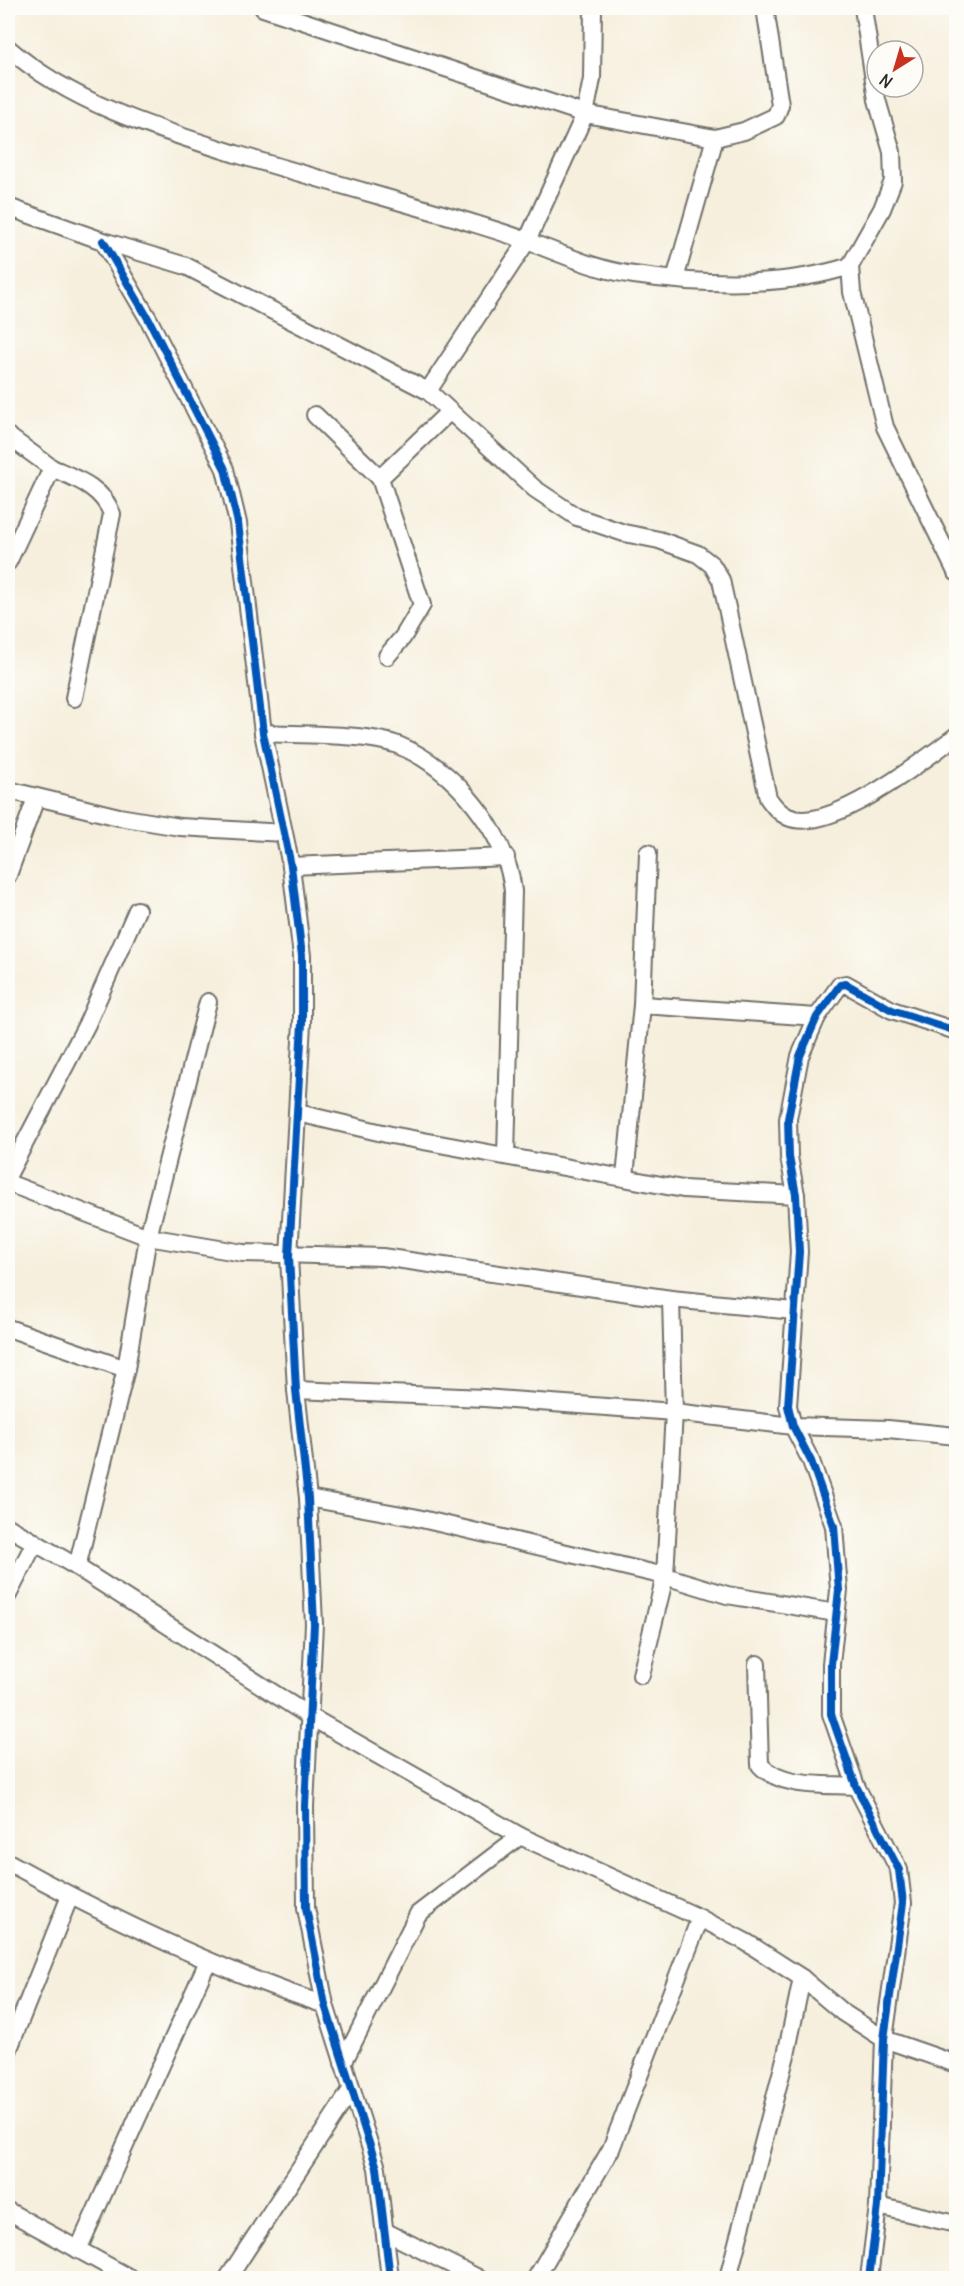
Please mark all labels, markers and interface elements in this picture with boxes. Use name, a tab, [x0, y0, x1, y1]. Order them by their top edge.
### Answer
north arrow	[865, 39, 925, 99]
text: N	[876, 70, 896, 92]

